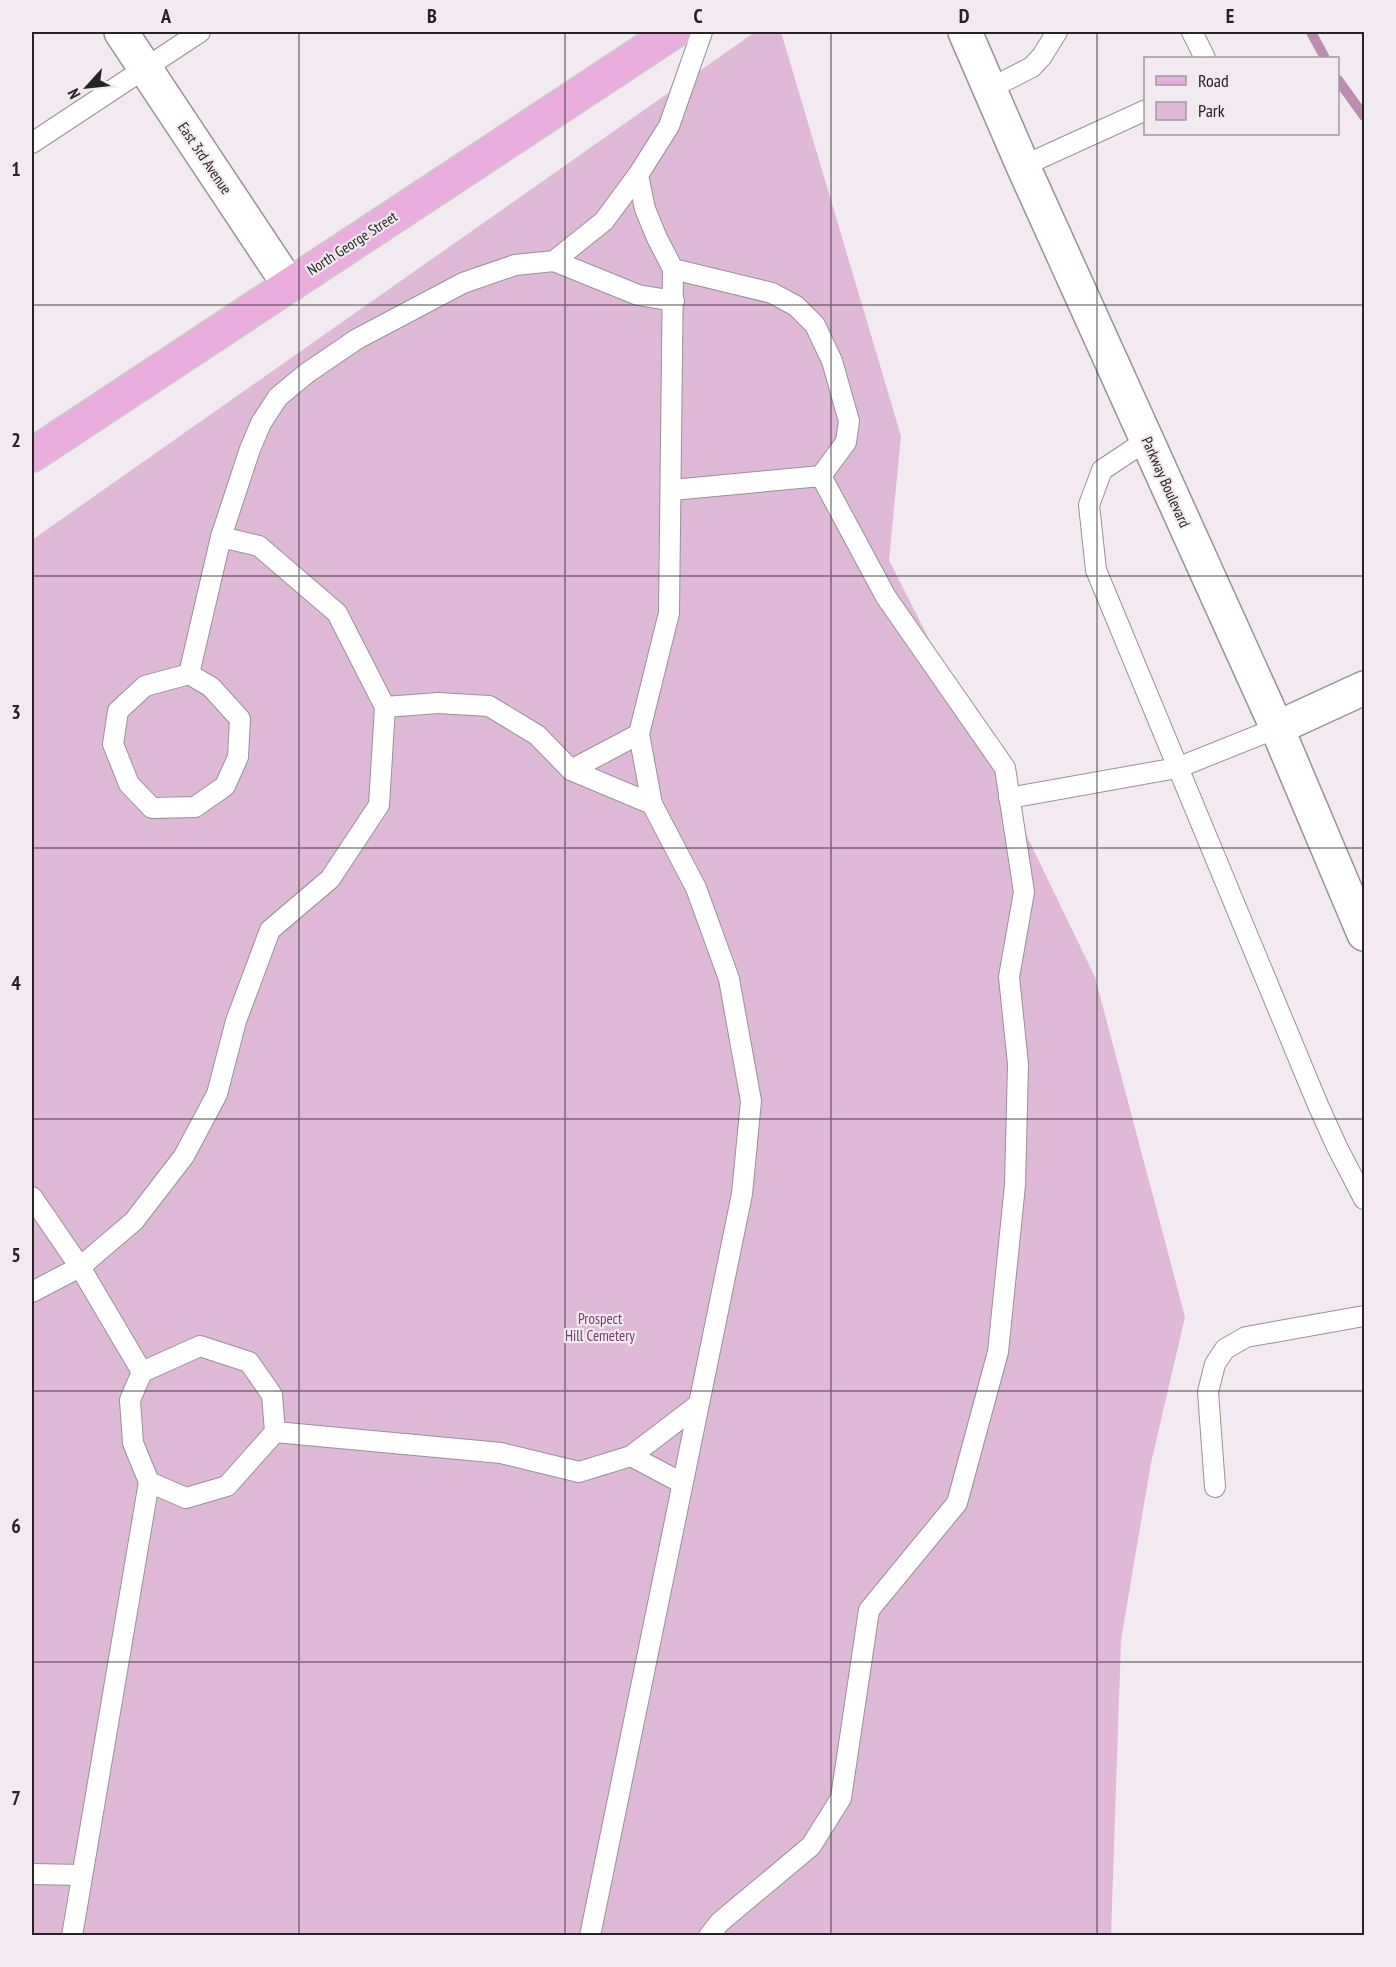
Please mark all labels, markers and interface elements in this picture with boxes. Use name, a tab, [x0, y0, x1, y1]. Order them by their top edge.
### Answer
text: A	[160, 3, 172, 29]
text: B	[427, 3, 437, 29]
text: C	[693, 3, 703, 29]
text: D	[959, 3, 970, 29]
text: E	[1226, 3, 1234, 29]
north arrow	[57, 57, 117, 117]
legend	[1144, 57, 1339, 135]
text: Road	[1198, 69, 1229, 92]
text: N	[63, 85, 85, 102]
text: Park	[1198, 99, 1225, 122]
street label: East 3rd Avenue	[174, 118, 236, 198]
text: 1	[11, 156, 21, 182]
street label: North George Street	[303, 207, 401, 279]
text: 2	[11, 427, 21, 453]
street label: Parkway Boulevard	[1138, 434, 1194, 530]
text: 3	[11, 699, 21, 725]
text: 4	[11, 970, 21, 996]
text: 5	[11, 1242, 21, 1268]
park label: Prospect Hill Cemetery	[565, 1309, 635, 1345]
text: 6	[11, 1513, 21, 1539]
text: 7	[11, 1785, 21, 1811]

